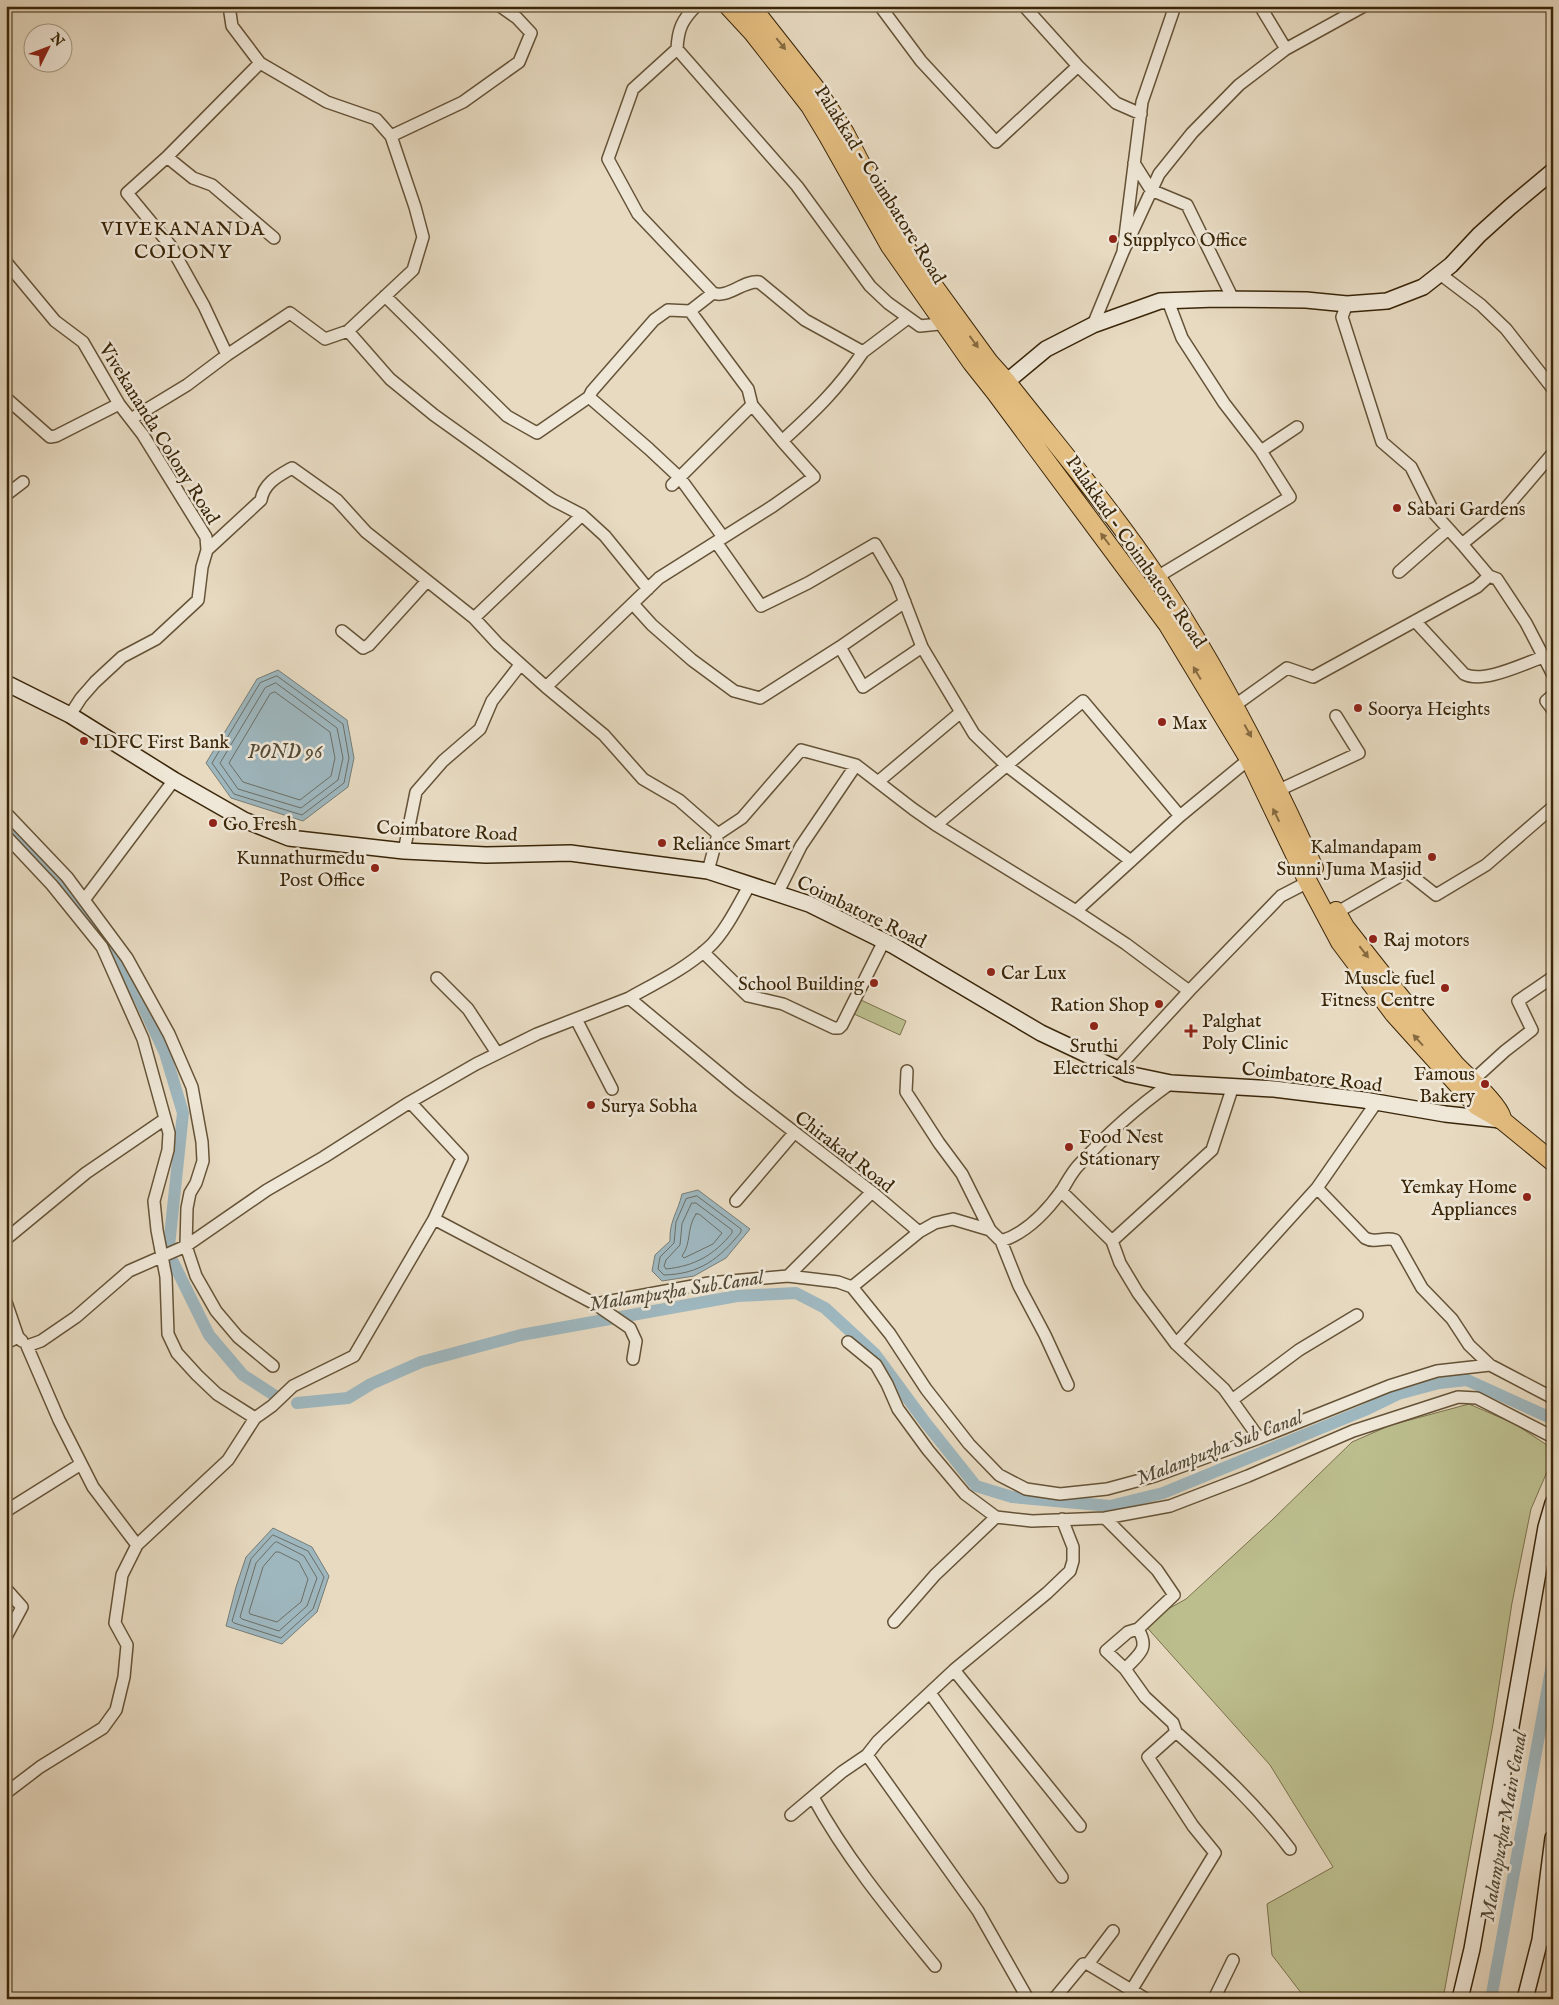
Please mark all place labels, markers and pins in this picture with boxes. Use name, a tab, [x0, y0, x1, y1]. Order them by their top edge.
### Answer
place label: Supplyco Office	[1123, 229, 1247, 253]
marker: Supplyco Office	[1107, 233, 1119, 245]
place label: Sabari Gardens	[1407, 498, 1525, 522]
marker: Sabari Gardens	[1391, 502, 1403, 514]
place label: Soorya Heights	[1368, 698, 1490, 722]
marker: Soorya Heights	[1352, 702, 1364, 714]
place label: Max	[1172, 712, 1207, 736]
marker: Max	[1156, 716, 1168, 728]
place label: IDFC First Bank	[94, 731, 230, 755]
marker: IDFC First Bank	[78, 735, 90, 747]
place label: Go Fresh	[223, 813, 297, 837]
marker: Go Fresh	[207, 817, 219, 829]
place label: Reliance Smart	[672, 833, 791, 857]
place label: Kalmandapam Sunni Juma Masjid	[1276, 836, 1423, 882]
marker: Reliance Smart	[656, 837, 668, 849]
place label: Kunnathurmedu Post Office	[236, 847, 365, 893]
marker: Kalmandapam Sunni Juma Masjid	[1426, 851, 1438, 863]
marker: Kunnathurmedu Post Office	[369, 862, 381, 874]
place label: Raj motors	[1383, 929, 1469, 953]
marker: Raj motors	[1367, 933, 1379, 945]
place label: Car Lux	[1001, 962, 1067, 986]
marker: Car Lux	[985, 966, 997, 978]
place label: Muscle fuel Fitness Centre	[1320, 967, 1436, 1013]
place label: School Building	[738, 973, 865, 997]
marker: School Building	[868, 977, 880, 989]
marker: Muscle fuel Fitness Centre	[1439, 982, 1451, 994]
place label: Ration Shop	[1050, 994, 1149, 1018]
marker: Ration Shop	[1153, 998, 1165, 1010]
place label: Palghat Poly Clinic	[1202, 1010, 1288, 1056]
marker: Sruthi Electricals	[1088, 1020, 1100, 1032]
marker: Palghat Poly Clinic	[1184, 1024, 1198, 1038]
place label: Sruthi Electricals	[1053, 1035, 1135, 1081]
place label: Famous Bakery	[1414, 1063, 1476, 1109]
marker: Famous Bakery	[1479, 1078, 1491, 1090]
place label: Surya Sobha	[601, 1095, 698, 1119]
marker: Surya Sobha	[585, 1099, 597, 1111]
place label: Food Nest Stationary	[1079, 1126, 1164, 1172]
marker: Food Nest Stationary	[1063, 1141, 1075, 1153]
place label: Yemkay Home Appliances	[1401, 1176, 1517, 1222]
marker: Yemkay Home Appliances	[1521, 1191, 1533, 1203]

